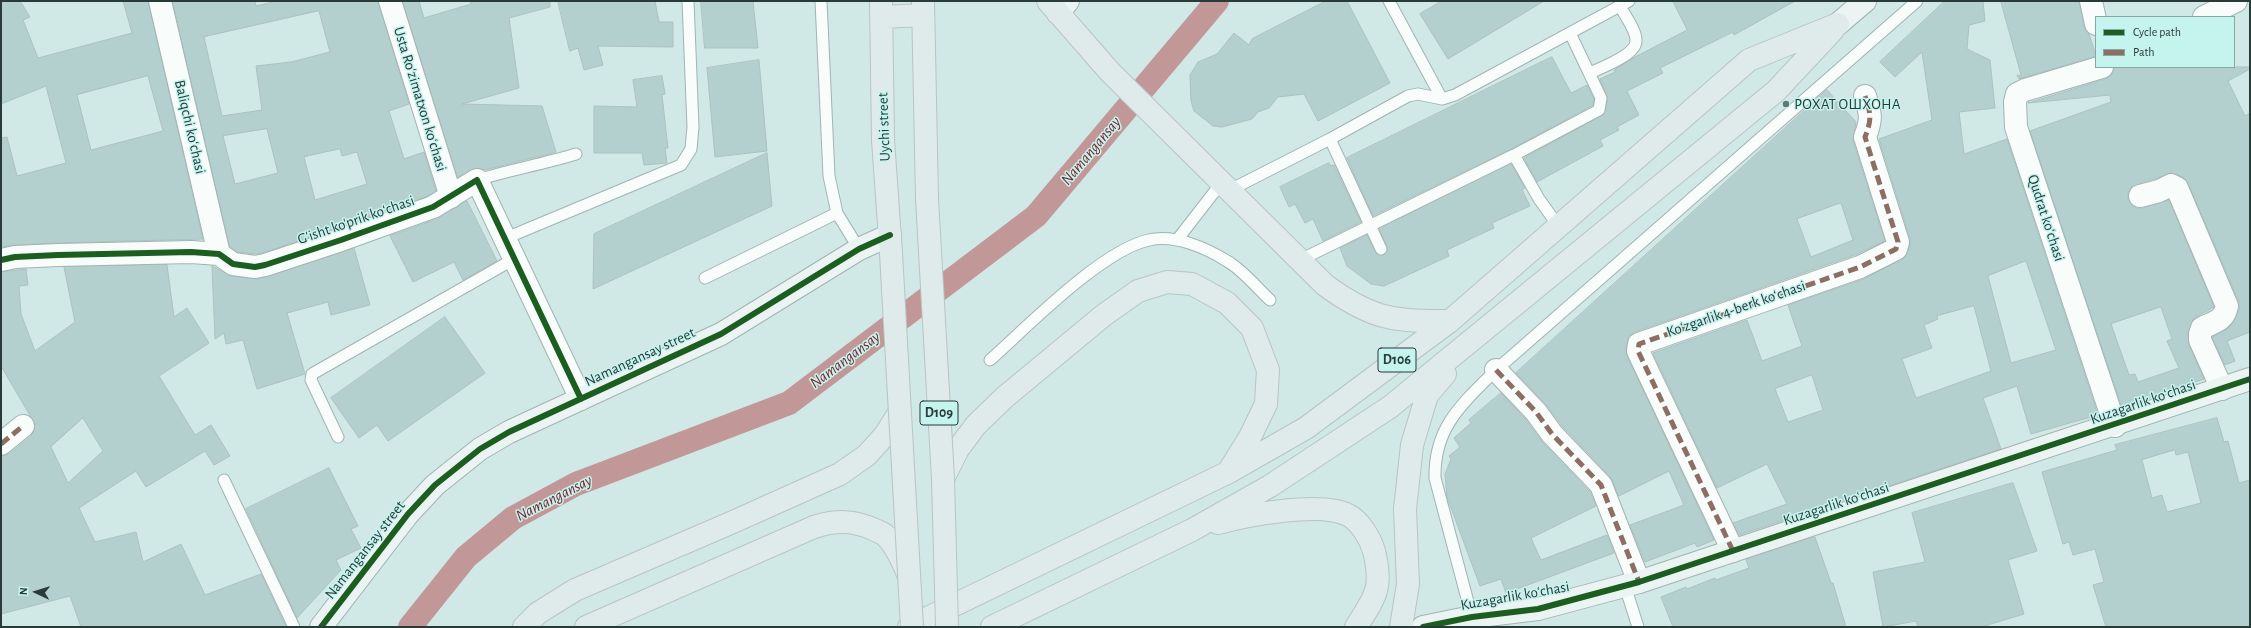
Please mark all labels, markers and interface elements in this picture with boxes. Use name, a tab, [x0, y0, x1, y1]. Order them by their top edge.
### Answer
legend	[2095, 16, 2235, 68]
street label: Usta Roʻzimatxon koʻchasi	[389, 25, 451, 173]
text: Cycle path	[2133, 26, 2181, 38]
text: Path	[2133, 46, 2155, 58]
street label: Baliqchi koʻchasi	[170, 78, 210, 176]
street label: Uychi street	[874, 92, 894, 162]
place label: РОХАТ ОШХОНА	[1794, 95, 1900, 113]
marker: РОХАТ ОШХОНА	[1781, 99, 1791, 109]
water label: Namangansay	[1057, 113, 1125, 189]
street label: Qudrat koʻchasi	[2024, 172, 2068, 264]
street label: G'isht ko'prik koʻchasi	[295, 192, 417, 248]
street label: Koʻzgarlik 4-berk koʻchasi	[1664, 277, 1808, 341]
street label: Namangansay street	[582, 324, 698, 390]
water label: Namangansay	[806, 327, 884, 393]
road number: D106	[1378, 348, 1416, 372]
street label: Kuzagarlik koʻchasi	[2088, 376, 2198, 428]
road number: D109	[920, 401, 958, 425]
water label: Namangansay	[513, 471, 595, 525]
street label: Kuzagarlik koʻchasi	[1781, 478, 1891, 530]
street label: Namangansay street	[321, 497, 409, 603]
north arrow	[16, 572, 56, 612]
street label: Kuzagarlik koʻchasi	[1459, 578, 1571, 614]
text: N	[18, 587, 29, 595]

